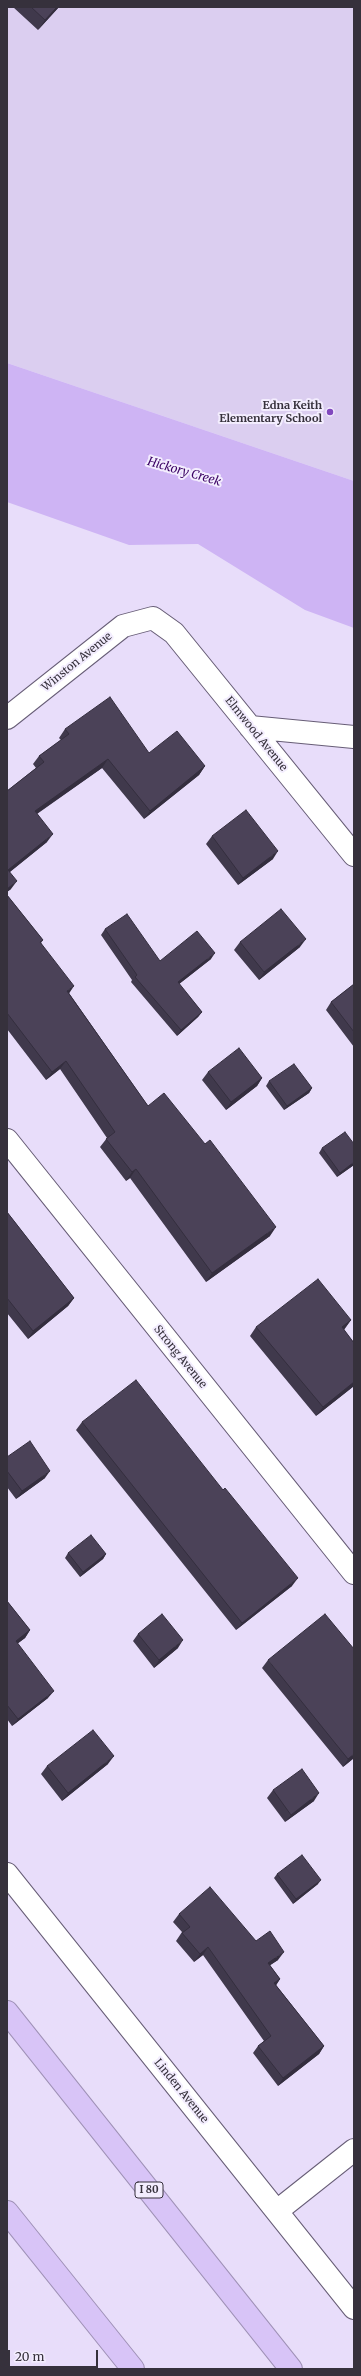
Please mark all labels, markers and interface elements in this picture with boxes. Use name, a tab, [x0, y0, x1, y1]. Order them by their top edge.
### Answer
place label: Edna Keith Elementary School	[219, 399, 322, 425]
marker: Edna Keith Elementary School	[325, 407, 335, 417]
water label: Hickory Creek	[146, 455, 222, 489]
street label: Winston Avenue	[39, 630, 115, 694]
street label: Elmwood Avenue	[222, 694, 290, 774]
street label: Strong Avenue	[151, 1323, 209, 1391]
street label: Linden Avenue	[151, 2056, 211, 2126]
road number: I 80	[135, 2182, 163, 2198]
scale bar	[10, 2342, 100, 2368]
text: 20 m	[15, 2349, 44, 2364]

